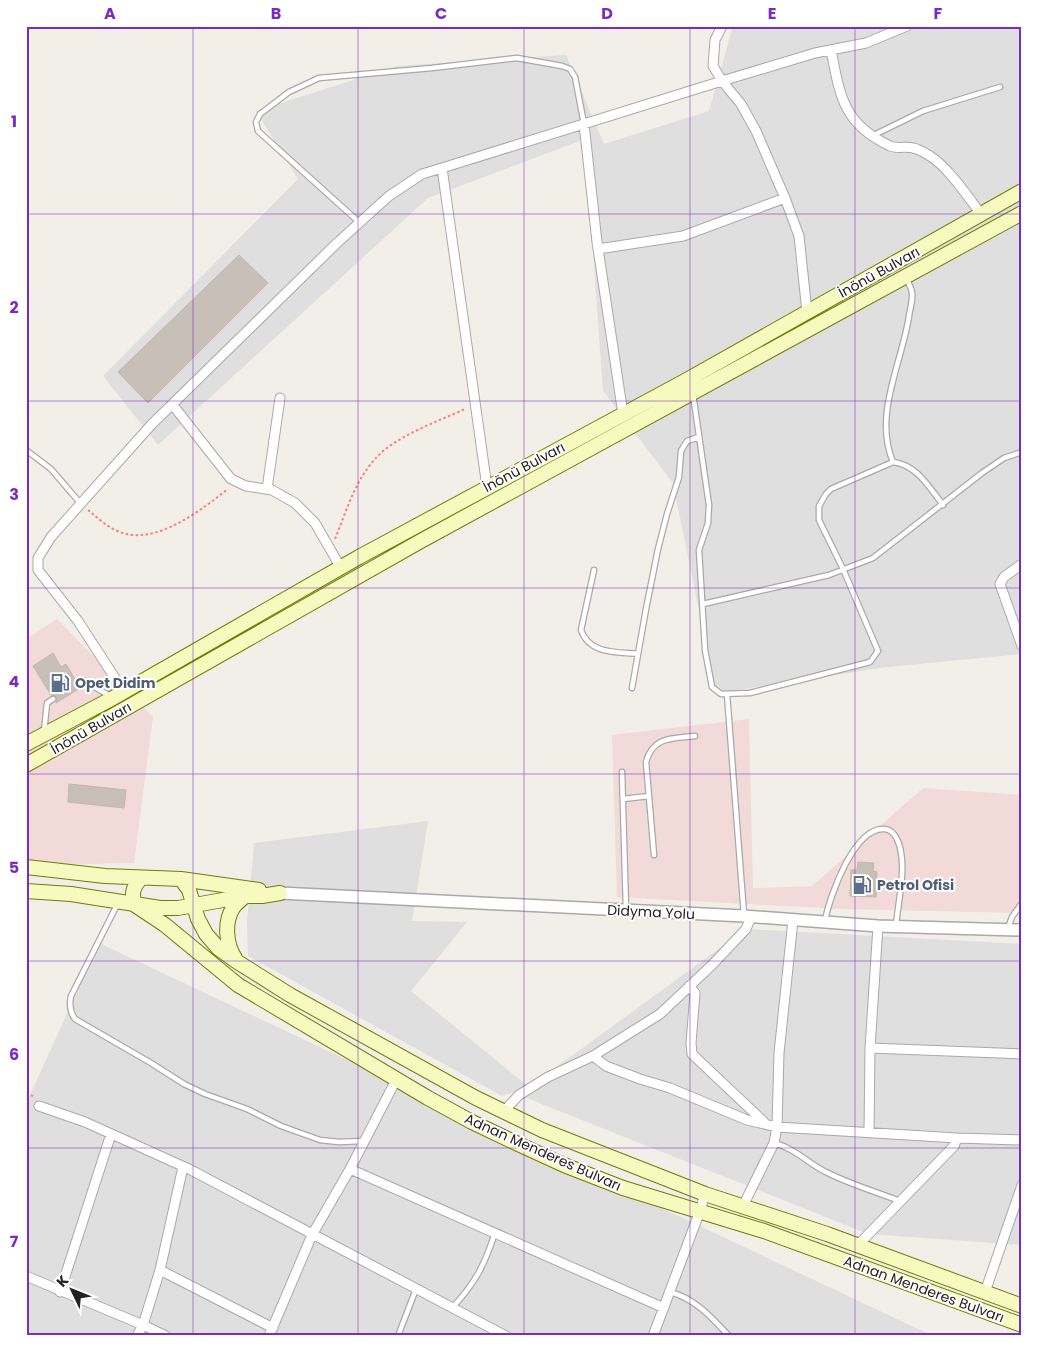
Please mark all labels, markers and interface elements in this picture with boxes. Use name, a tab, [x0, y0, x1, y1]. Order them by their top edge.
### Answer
text: A	[104, 2, 116, 25]
text: B	[271, 2, 281, 25]
text: C	[435, 2, 447, 25]
text: D	[601, 2, 613, 25]
text: E	[768, 2, 776, 25]
text: F	[934, 2, 943, 25]
text: 1	[11, 110, 17, 133]
street label: İnönü Bulvarı	[835, 241, 923, 303]
text: 2	[9, 296, 19, 319]
street label: İnönü Bulvarı	[480, 437, 568, 497]
text: 3	[9, 483, 19, 506]
text: 4	[9, 670, 20, 693]
fuel station icon: Opet Didim	[49, 672, 71, 694]
place label: Opet Didim	[75, 673, 156, 693]
street label: İnönü Bulvarı	[47, 697, 135, 759]
text: 5	[9, 856, 19, 879]
fuel station icon: Petrol Ofisi	[851, 874, 873, 896]
place label: Petrol Ofisi	[877, 875, 954, 895]
street label: Didyma Yolu	[607, 900, 695, 924]
text: 6	[9, 1043, 19, 1066]
street label: Adnan Menderes Bulvarı	[461, 1108, 625, 1196]
text: 7	[10, 1230, 19, 1253]
street label: Adnan Menderes Bulvarı	[841, 1251, 1007, 1327]
north arrow	[48, 1264, 98, 1314]
text: K	[52, 1271, 73, 1292]

